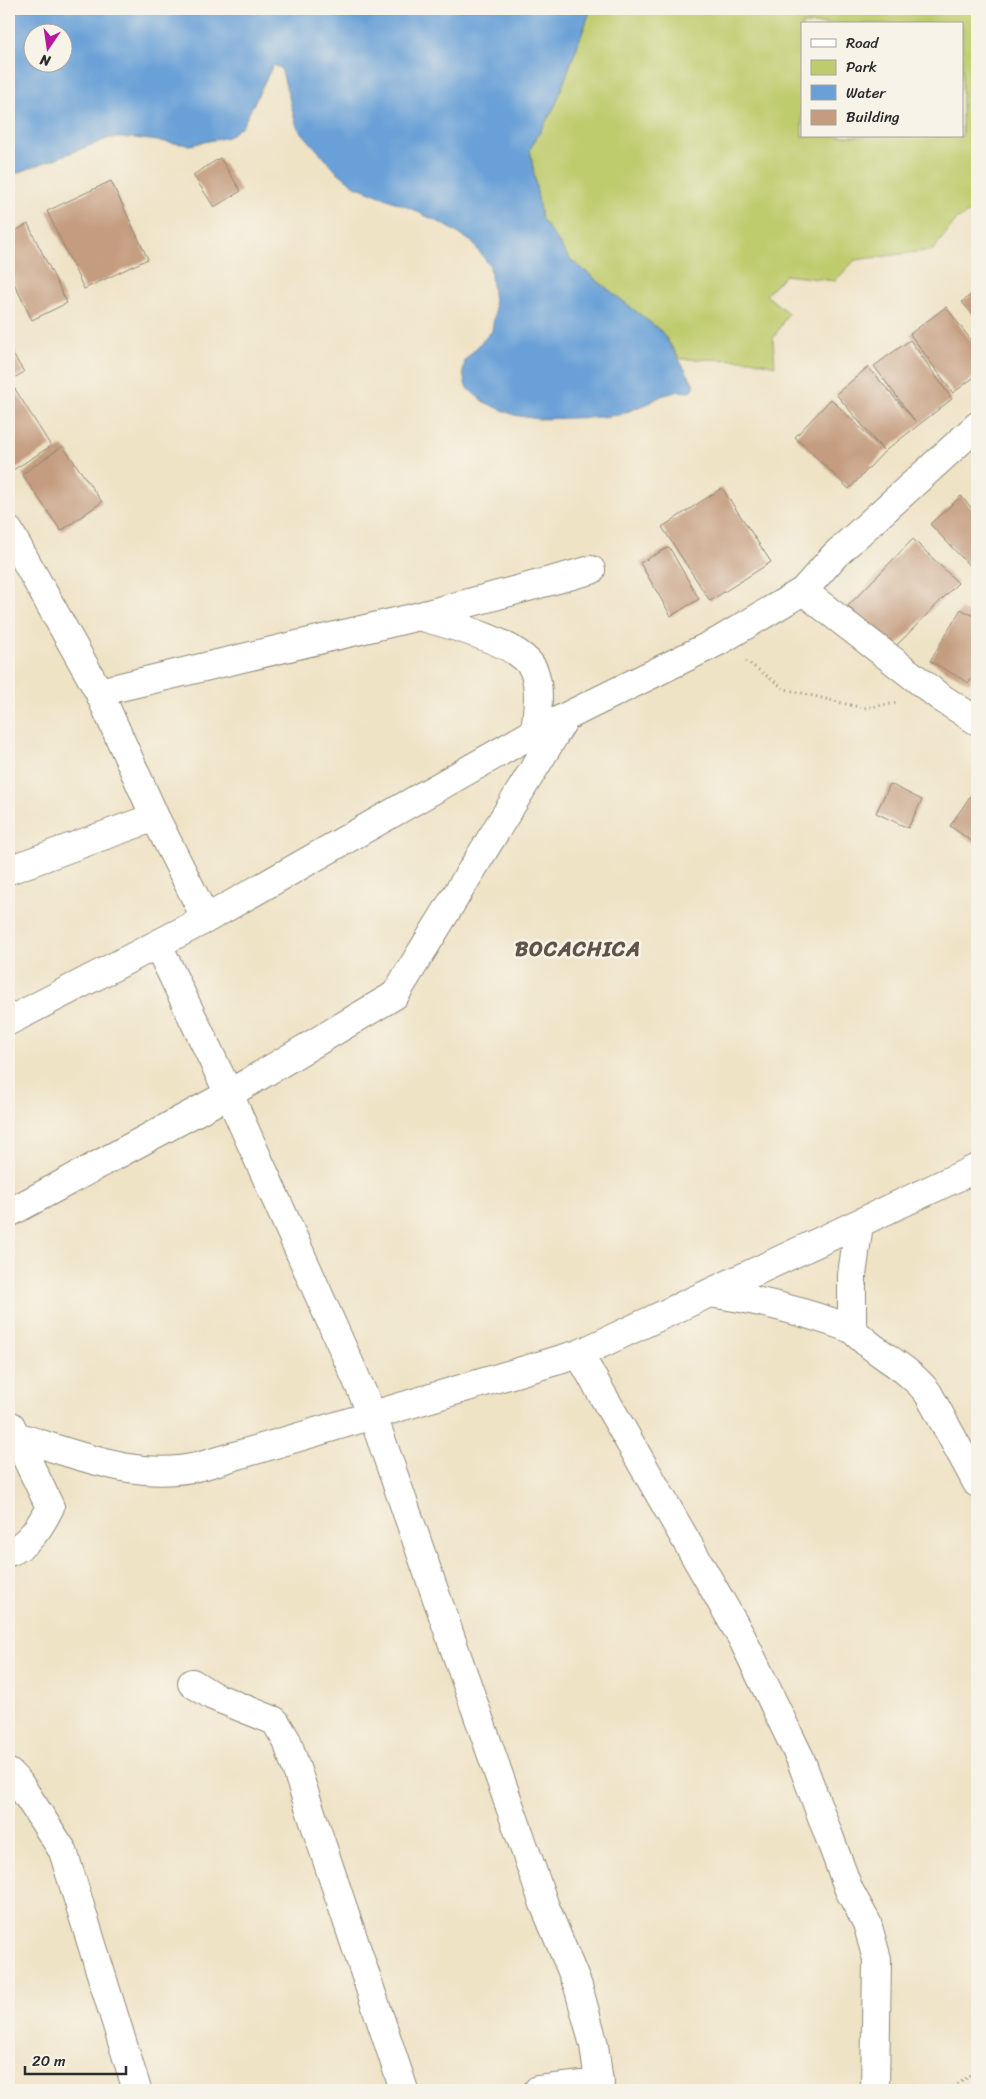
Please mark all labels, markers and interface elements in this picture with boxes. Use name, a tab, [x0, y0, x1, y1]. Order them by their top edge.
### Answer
north arrow	[22, 22, 72, 72]
legend	[801, 22, 964, 138]
text: Road	[846, 30, 879, 56]
text: N	[37, 47, 54, 74]
text: Park	[846, 54, 877, 80]
text: Water	[846, 80, 886, 106]
text: Building	[846, 104, 900, 130]
district label: BOCACHICA	[515, 930, 641, 968]
scale bar	[25, 2044, 126, 2076]
text: 20 m	[32, 2048, 66, 2074]

